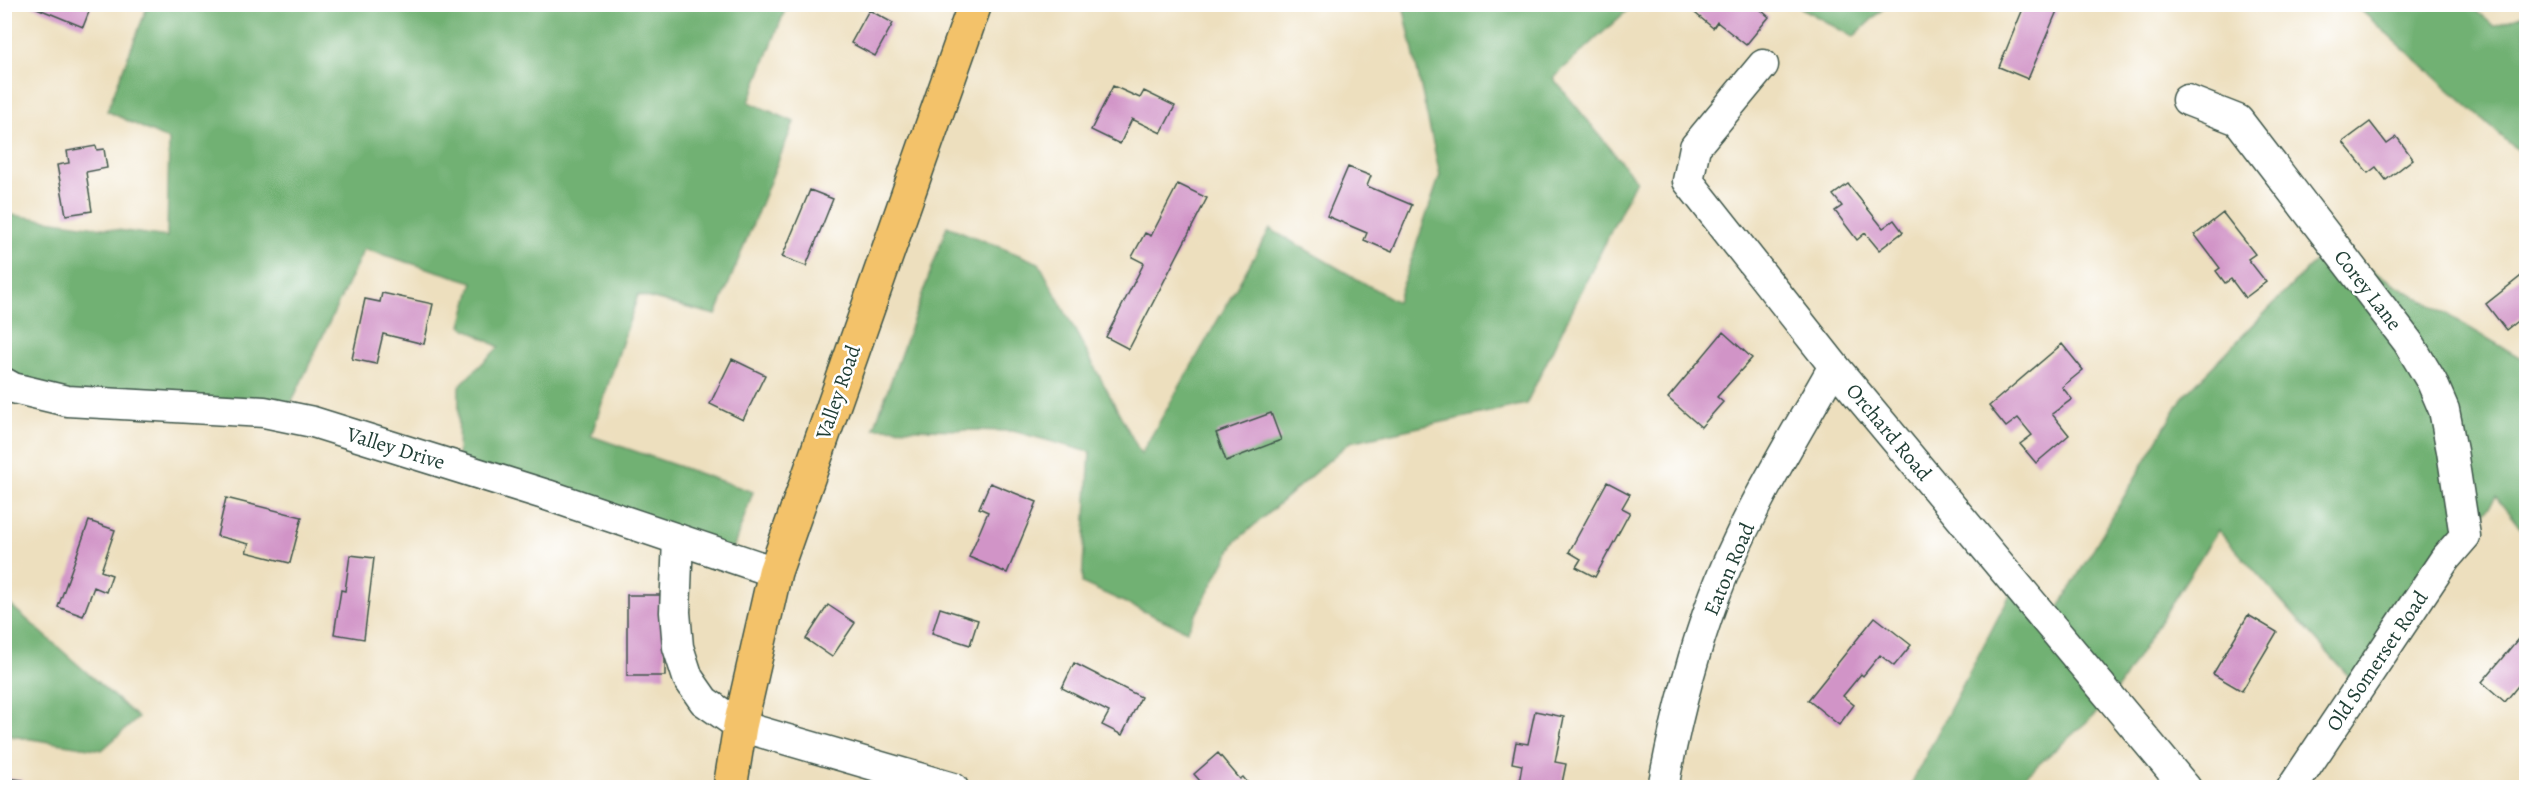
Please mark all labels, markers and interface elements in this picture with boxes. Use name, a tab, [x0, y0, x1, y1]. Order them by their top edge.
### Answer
street label: Corey Lane	[2328, 244, 2408, 336]
street label: Valley Road	[809, 341, 867, 444]
street label: Orchard Road	[1840, 377, 1939, 487]
street label: Valley Drive	[343, 420, 449, 476]
street label: Eaton Road	[1697, 518, 1761, 620]
street label: Old Somerset Road	[2320, 585, 2435, 737]

